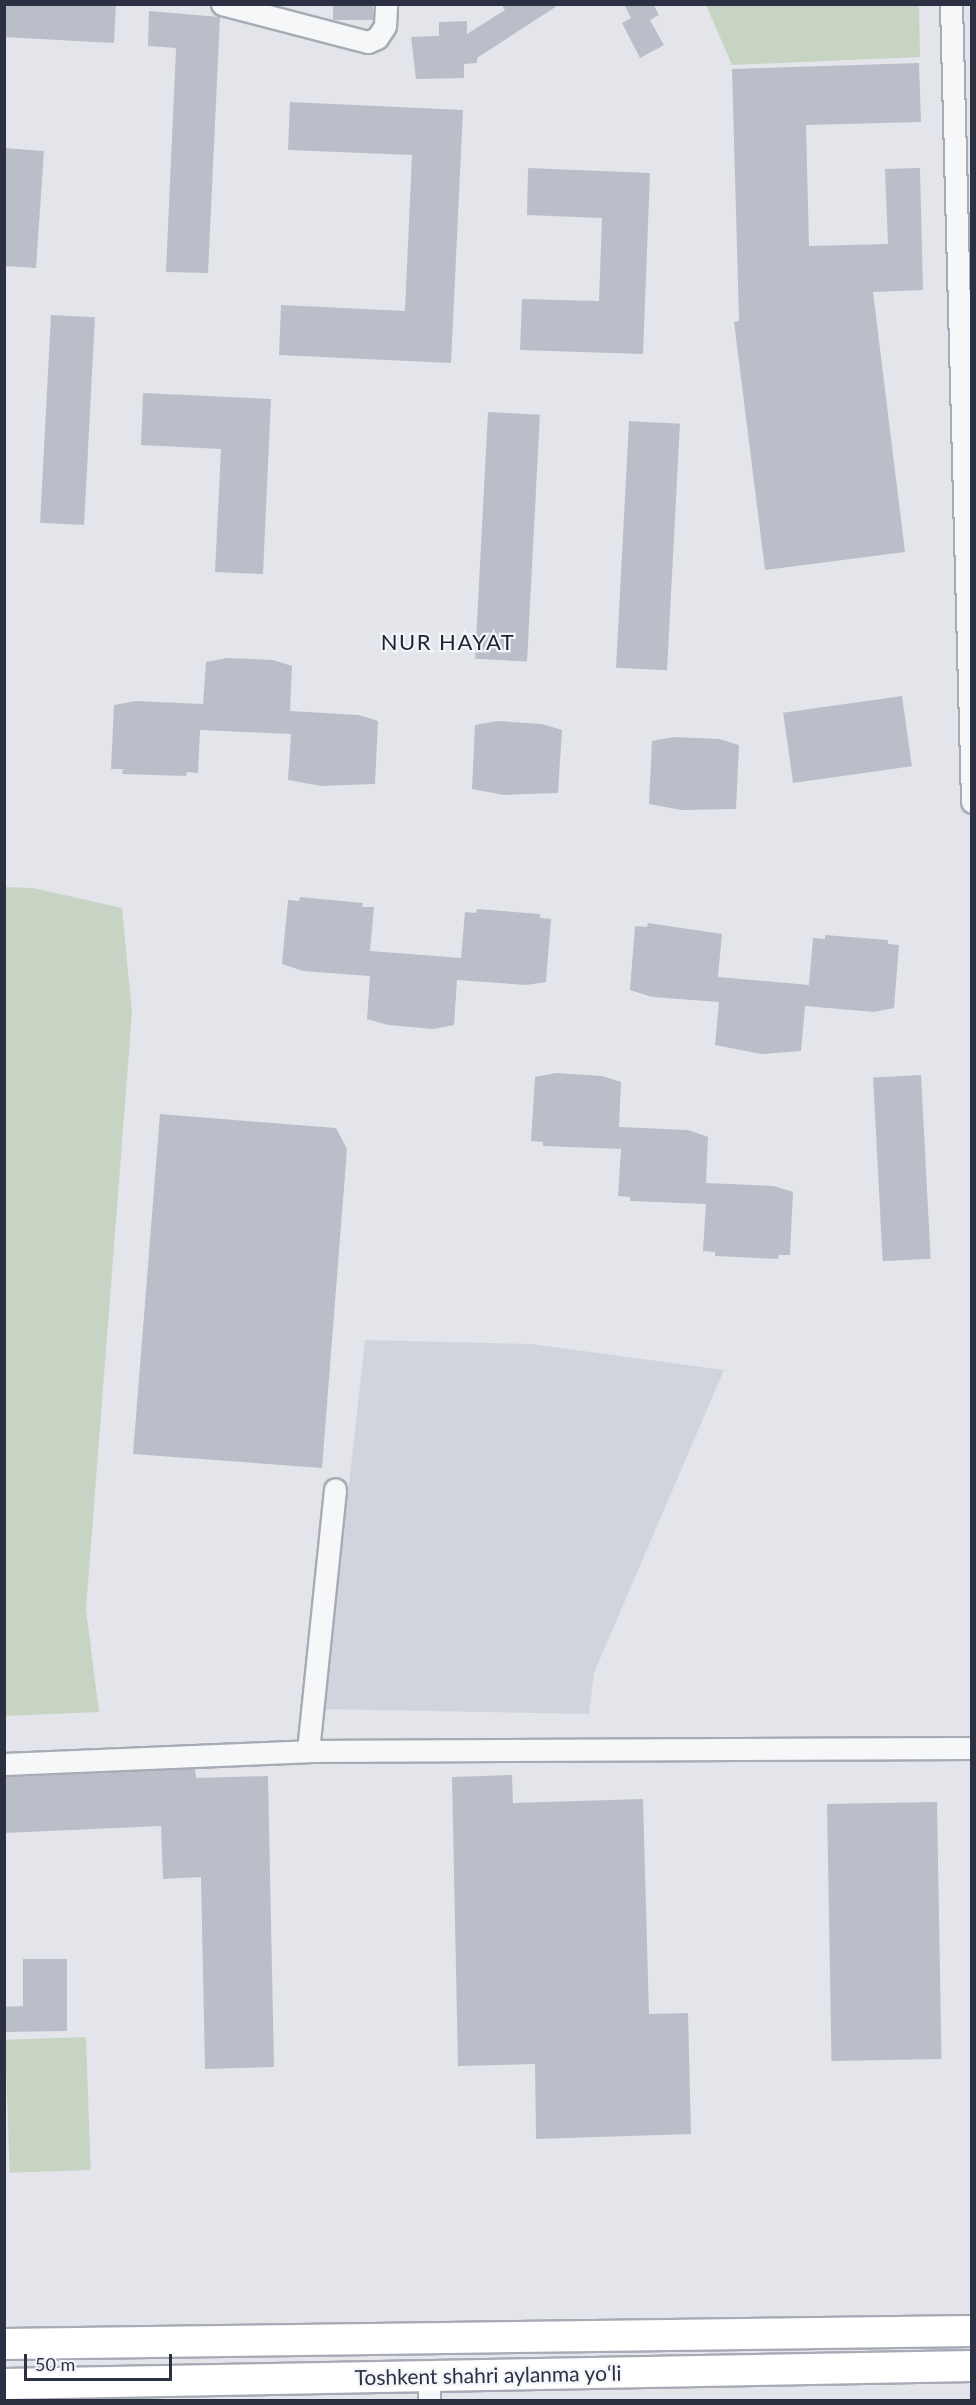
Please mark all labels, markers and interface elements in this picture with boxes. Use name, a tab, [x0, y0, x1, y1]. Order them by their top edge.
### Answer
district label: NUR HAYAT	[381, 629, 515, 655]
scale bar	[27, 2342, 176, 2380]
text: 50 m	[35, 2353, 75, 2375]
street label: Toshkent shahri aylanma yoʻli	[354, 2360, 622, 2390]

